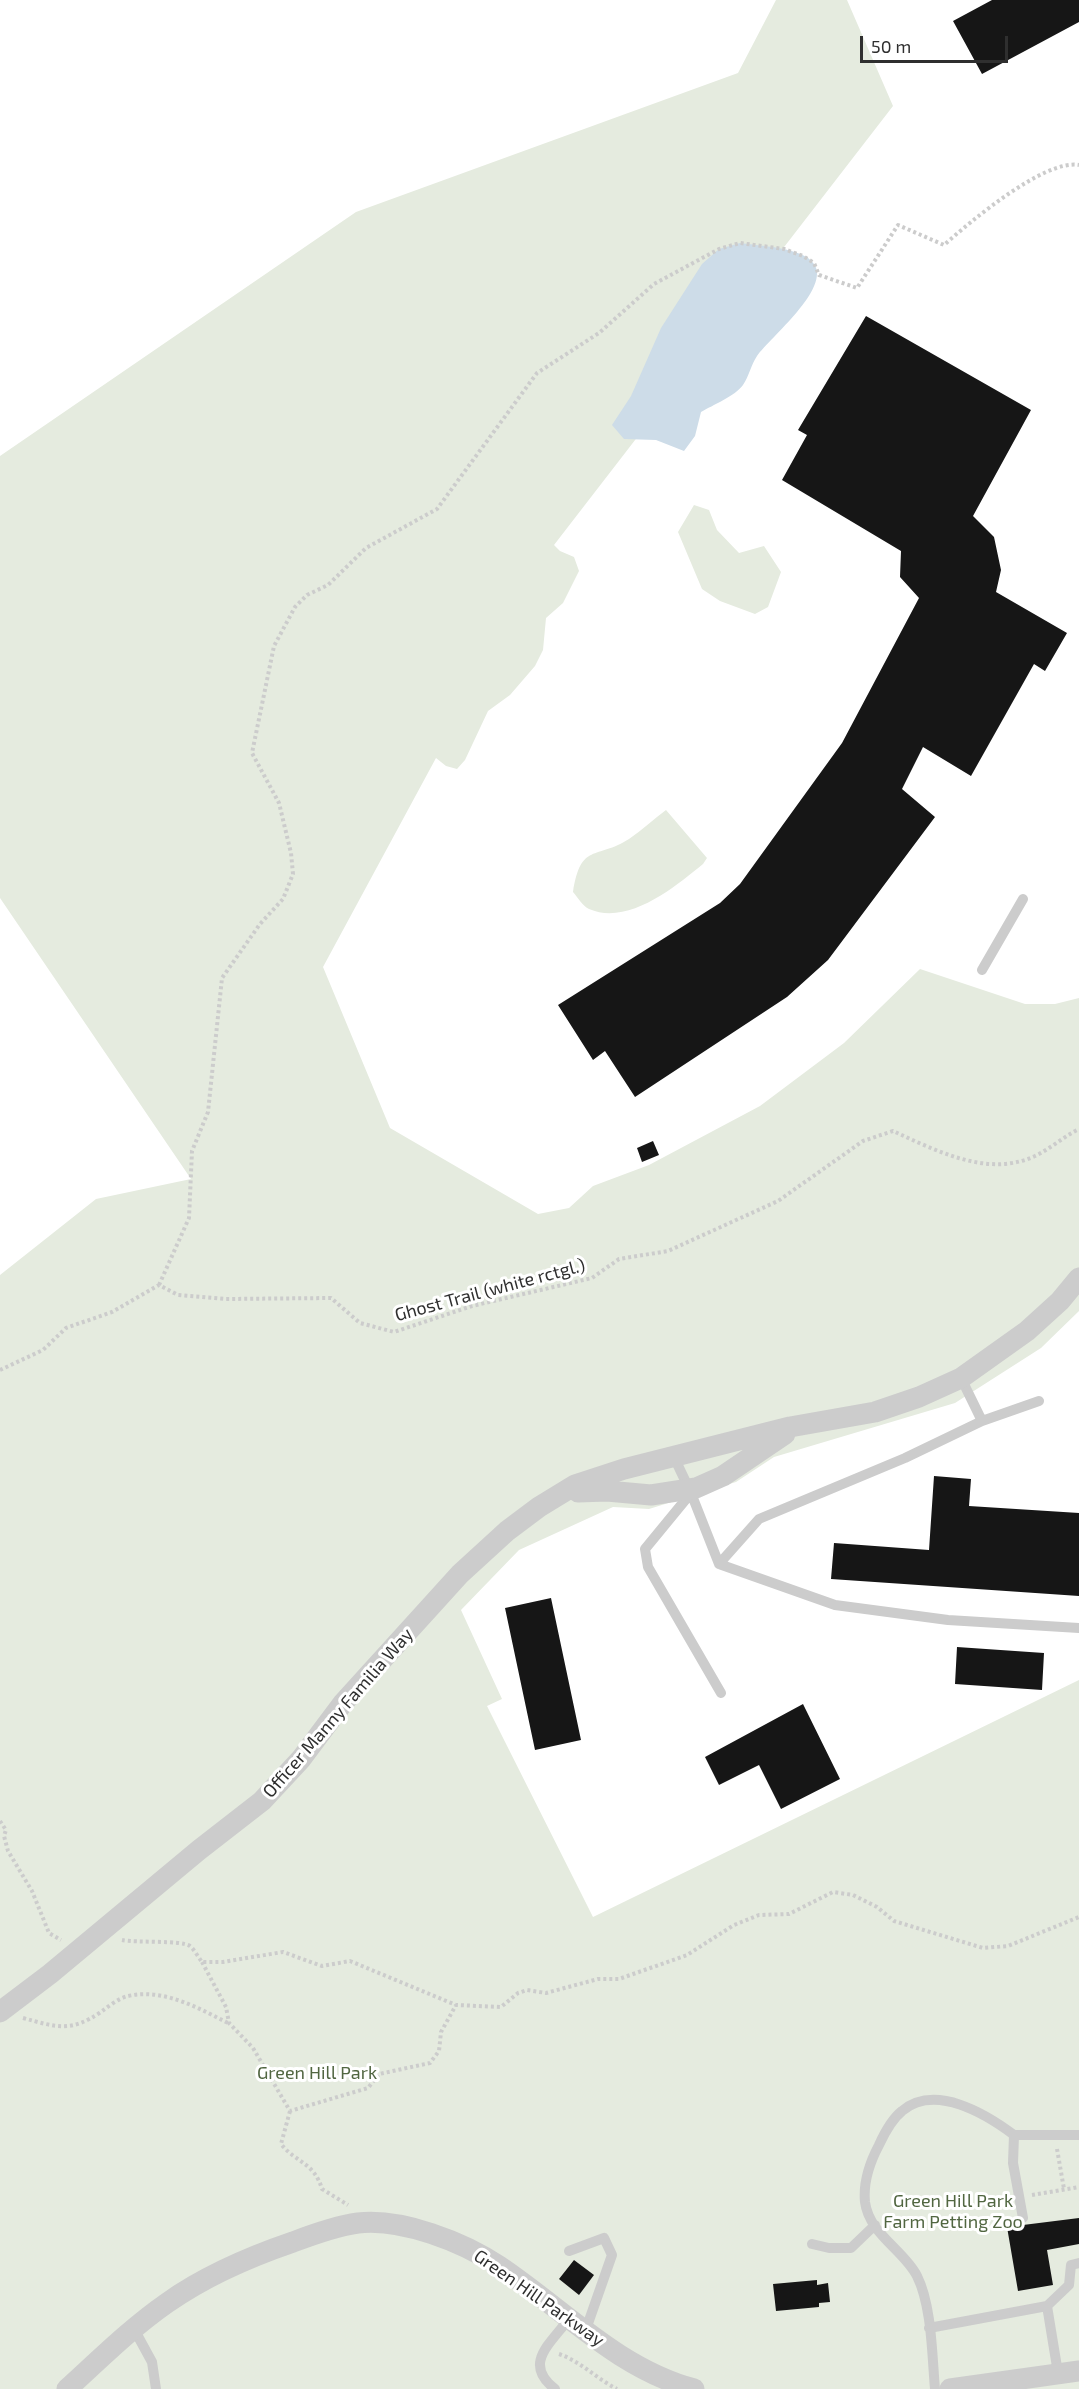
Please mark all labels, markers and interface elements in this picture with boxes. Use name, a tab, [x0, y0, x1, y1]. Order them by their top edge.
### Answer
scale bar	[863, 24, 1012, 62]
text: 50 m	[871, 35, 911, 57]
street label: Ghost Trail (white rctgl.)	[392, 1254, 588, 1326]
street label: Officer Manny Familia Way	[258, 1624, 418, 1802]
park label: Green Hill Park	[257, 2062, 377, 2084]
park label: Green Hill Park Farm Petting Zoo	[883, 2190, 1023, 2232]
street label: Green Hill Parkway	[470, 2245, 608, 2351]

